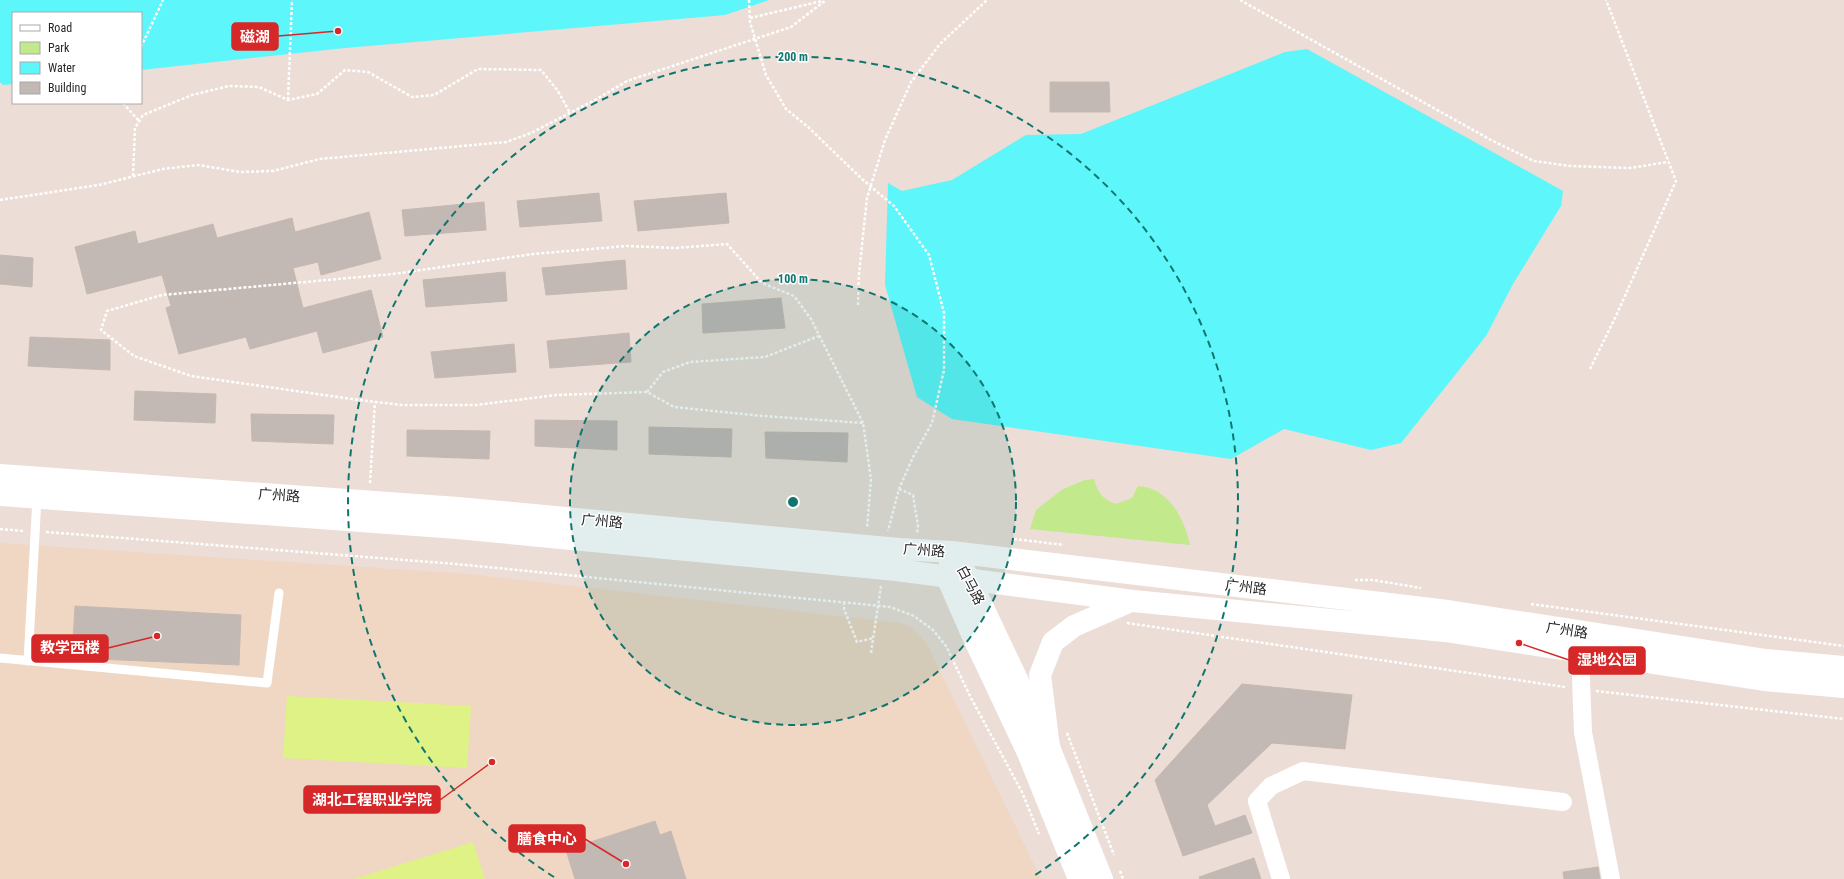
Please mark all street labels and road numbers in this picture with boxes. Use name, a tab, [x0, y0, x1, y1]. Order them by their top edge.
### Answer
street label: 广州路	[257, 486, 301, 504]
street label: 广州路	[580, 511, 624, 531]
street label: 广州路	[902, 541, 946, 559]
street label: 白马路	[954, 563, 988, 607]
street label: 广州路	[1224, 577, 1268, 597]
street label: 广州路	[1545, 619, 1589, 641]

